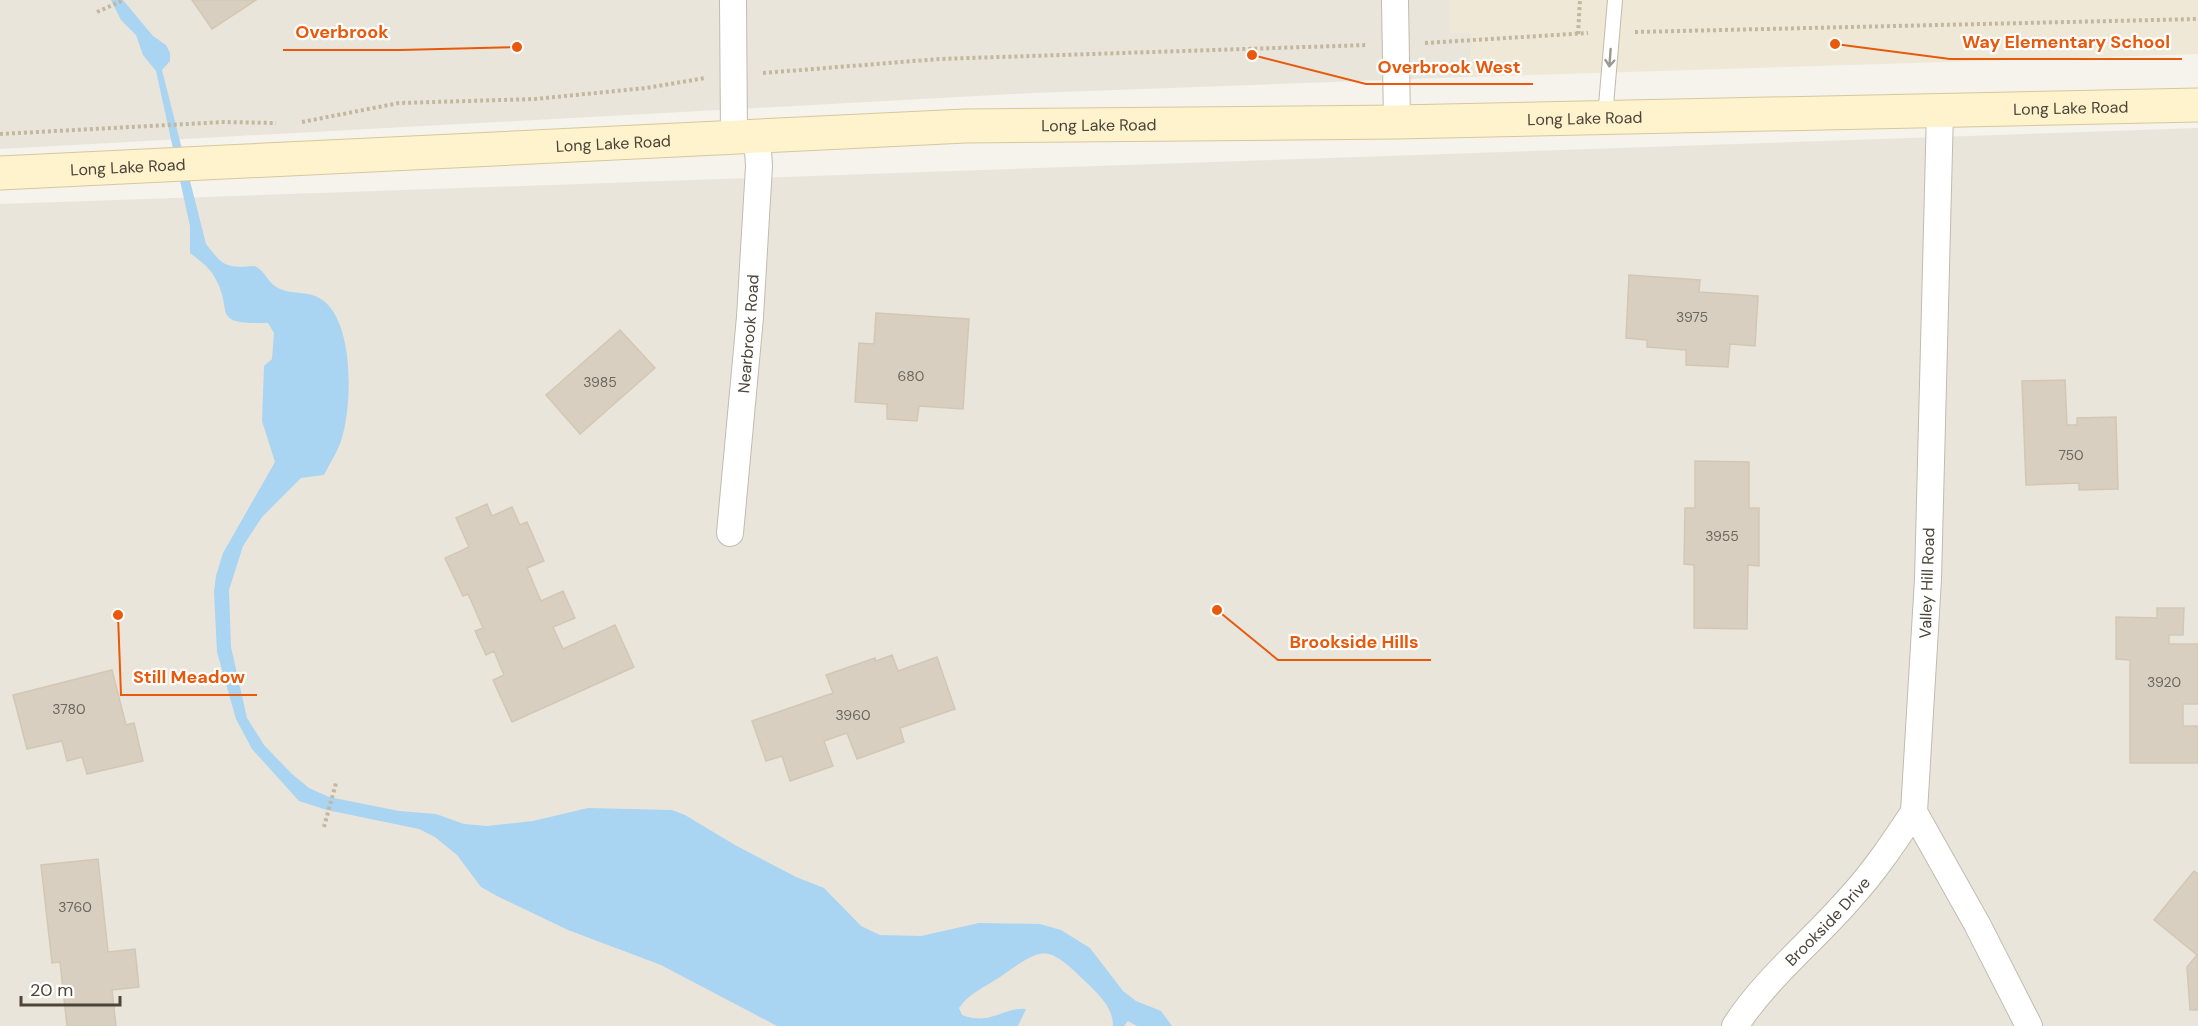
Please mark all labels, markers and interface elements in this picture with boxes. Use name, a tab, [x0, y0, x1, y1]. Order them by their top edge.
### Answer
callout: Overbrook	[283, 14, 400, 50]
text: Overbrook	[295, 20, 389, 44]
callout: Way Elementary School	[1950, 23, 2182, 59]
text: Way Elementary School	[1962, 30, 2170, 54]
callout: Overbrook West	[1366, 48, 1533, 84]
one-way arrow	[1604, 48, 1615, 68]
text: Overbrook West	[1378, 55, 1520, 79]
street label: Long Lake Road	[2013, 96, 2129, 119]
street label: Long Lake Road	[1527, 106, 1643, 130]
street label: Long Lake Road	[1041, 114, 1157, 136]
street label: Long Lake Road	[555, 130, 671, 156]
street label: Long Lake Road	[70, 153, 186, 180]
street label: Nearbrook Road	[732, 274, 763, 394]
house number: 3975	[1676, 308, 1708, 326]
house number: 680	[898, 367, 924, 385]
house number: 3985	[583, 373, 617, 391]
house number: 750	[2058, 446, 2084, 464]
house number: 3955	[1705, 527, 1739, 545]
street label: Valley Hill Road	[1915, 527, 1939, 639]
callout: Brookside Hills	[1278, 624, 1431, 660]
text: Brookside Hills	[1290, 630, 1418, 654]
callout: Still Meadow	[121, 659, 257, 695]
text: Still Meadow	[133, 665, 245, 689]
house number: 3920	[2147, 673, 2181, 691]
house number: 3780	[52, 700, 86, 718]
house number: 3960	[835, 706, 871, 724]
street label: Brookside Drive	[1780, 872, 1875, 970]
house number: 3760	[58, 898, 92, 916]
scale bar	[21, 969, 120, 1007]
text: 20 m	[30, 978, 73, 1002]

